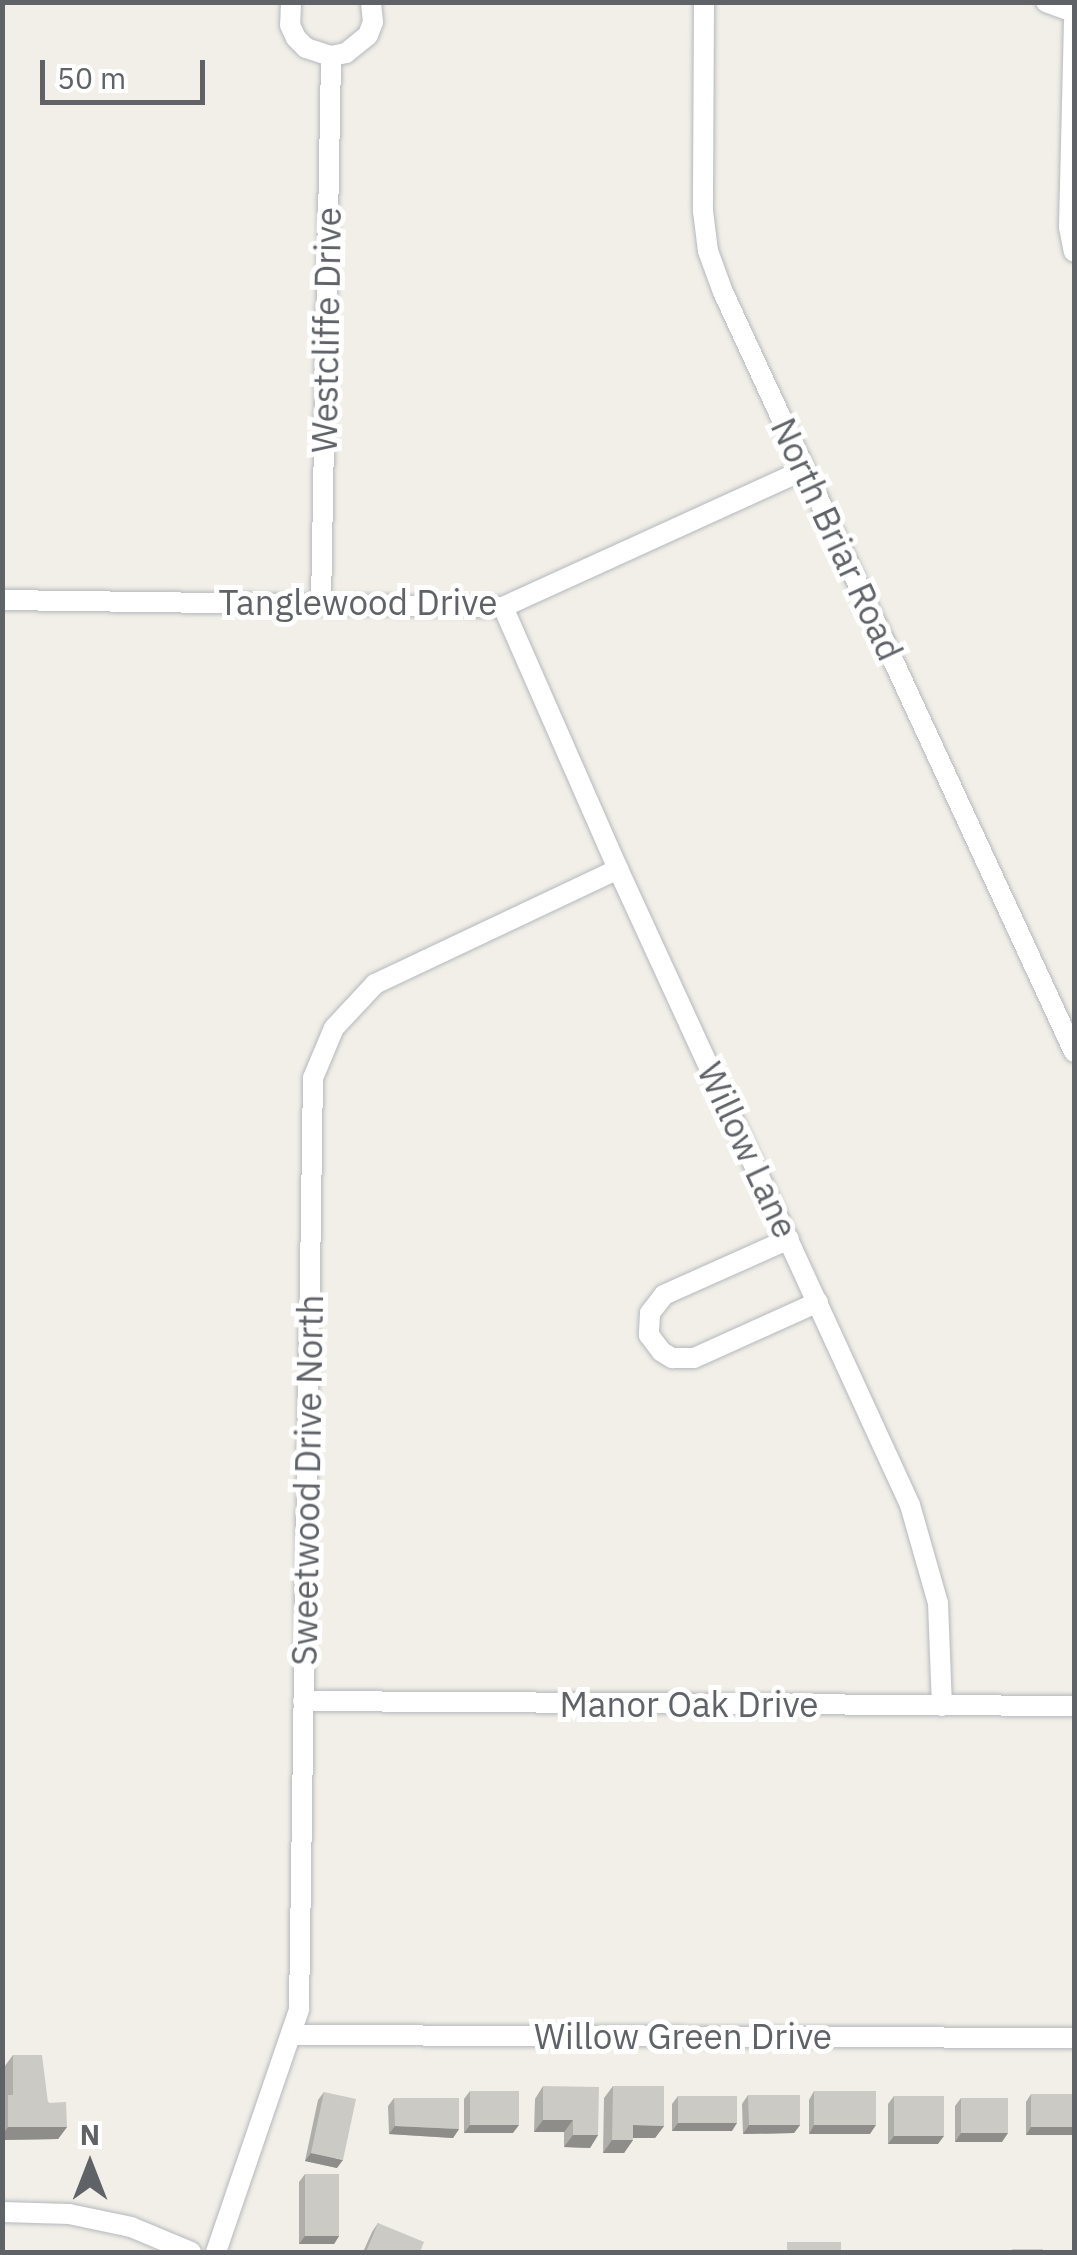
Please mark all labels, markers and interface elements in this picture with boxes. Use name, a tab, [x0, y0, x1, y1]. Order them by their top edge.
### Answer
scale bar	[45, 40, 210, 102]
text: 50 m	[57, 58, 126, 97]
street label: Westcliffe Drive	[303, 207, 349, 453]
street label: North Briar Road	[763, 411, 911, 667]
street label: Tanglewood Drive	[219, 581, 497, 623]
street label: Willow Lane	[689, 1056, 807, 1244]
street label: Sweetwood Drive North	[283, 1294, 331, 1666]
street label: Manor Oak Drive	[559, 1683, 819, 1725]
street label: Willow Green Drive	[534, 2015, 832, 2057]
north arrow	[40, 2115, 140, 2215]
text: N	[80, 2116, 100, 2153]

